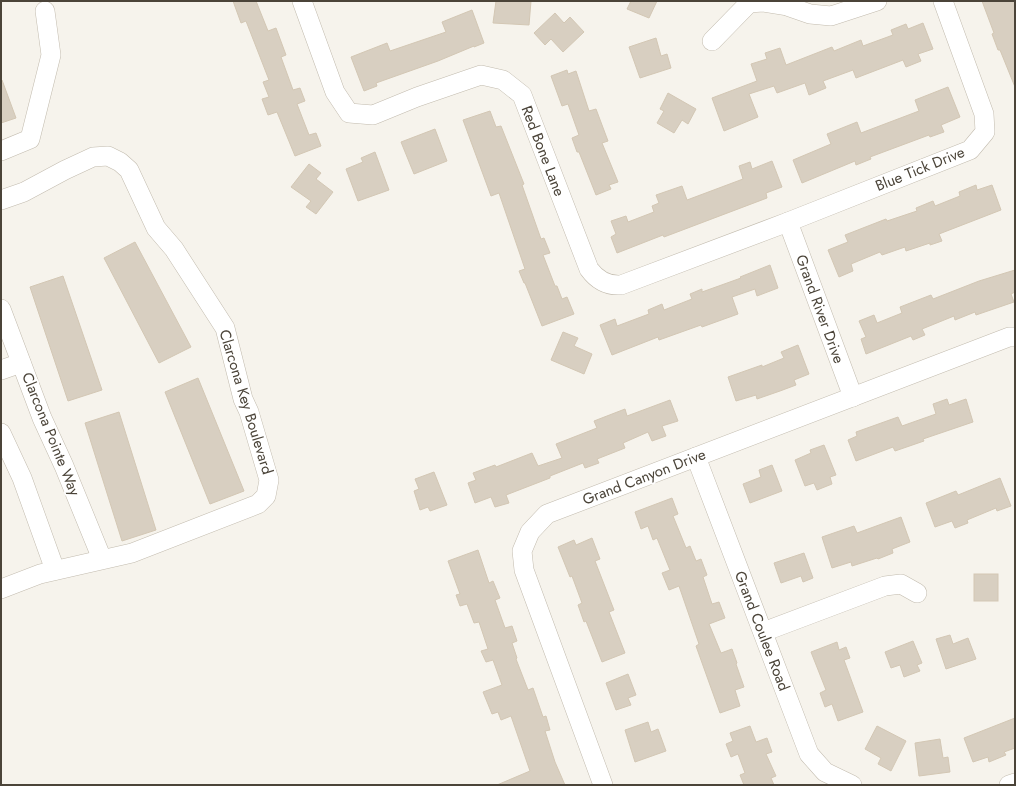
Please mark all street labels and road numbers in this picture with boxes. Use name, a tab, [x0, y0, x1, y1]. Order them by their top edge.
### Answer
street label: Red Bone Lane	[516, 103, 570, 200]
street label: Blue Tick Drive	[872, 141, 968, 197]
street label: Grand River Drive	[790, 252, 850, 367]
street label: Clarcona Key Boulevard	[214, 327, 278, 477]
street label: Clarcona Pointe Way	[16, 369, 86, 499]
street label: Grand Canyon Drive	[579, 443, 709, 511]
street label: Grand Coulee Road	[729, 568, 795, 694]

